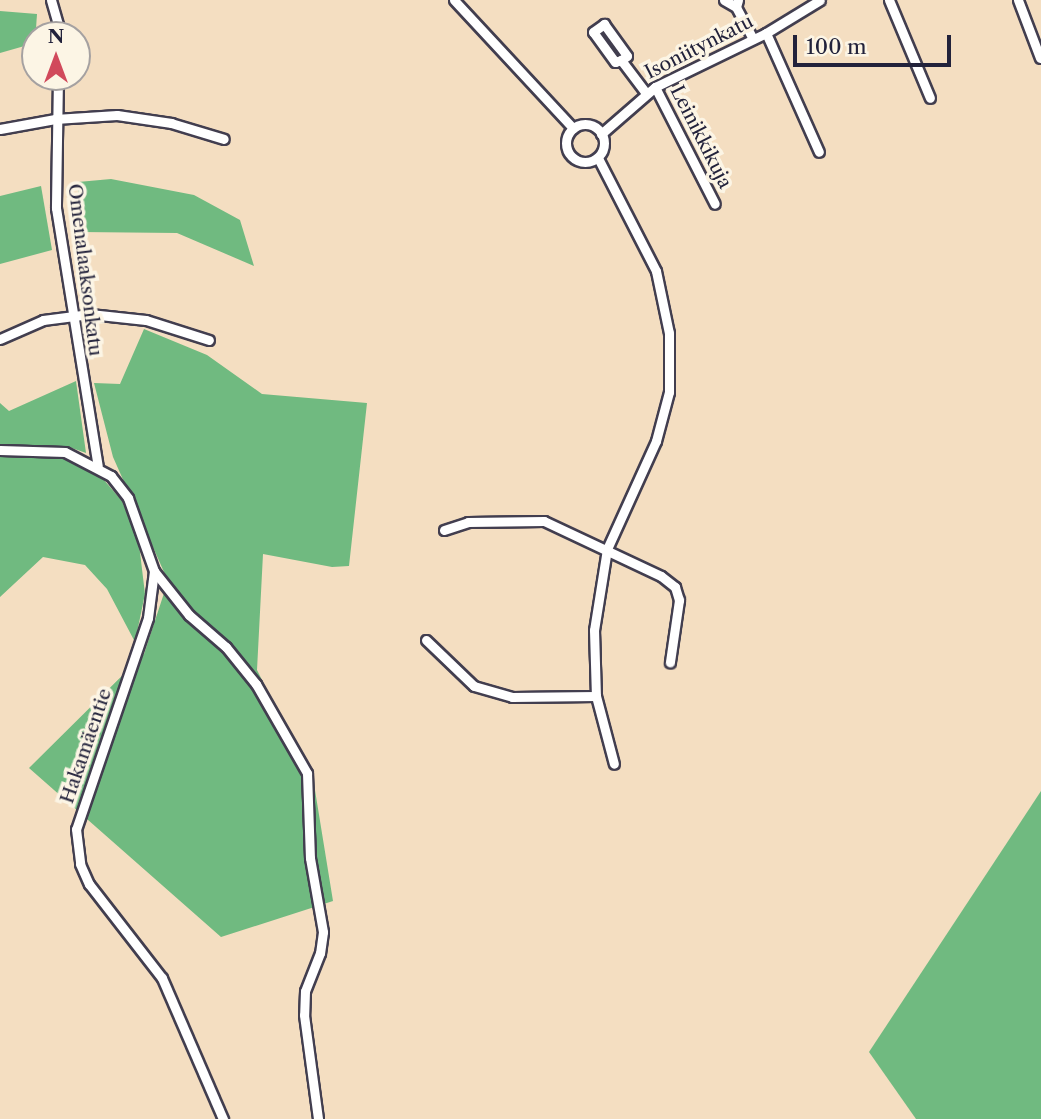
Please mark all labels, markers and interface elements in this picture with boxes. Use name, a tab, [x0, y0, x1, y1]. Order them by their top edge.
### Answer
street label: Isoniitynkatu	[641, 10, 757, 84]
north arrow	[21, 21, 91, 91]
scale bar	[796, 21, 954, 65]
text: N	[48, 25, 64, 48]
text: 100 m	[806, 34, 867, 59]
street label: Leinikkikuja	[665, 82, 737, 192]
street label: Omenalaaksonkatu	[63, 182, 107, 358]
street label: Hakamäentie	[56, 685, 116, 807]

